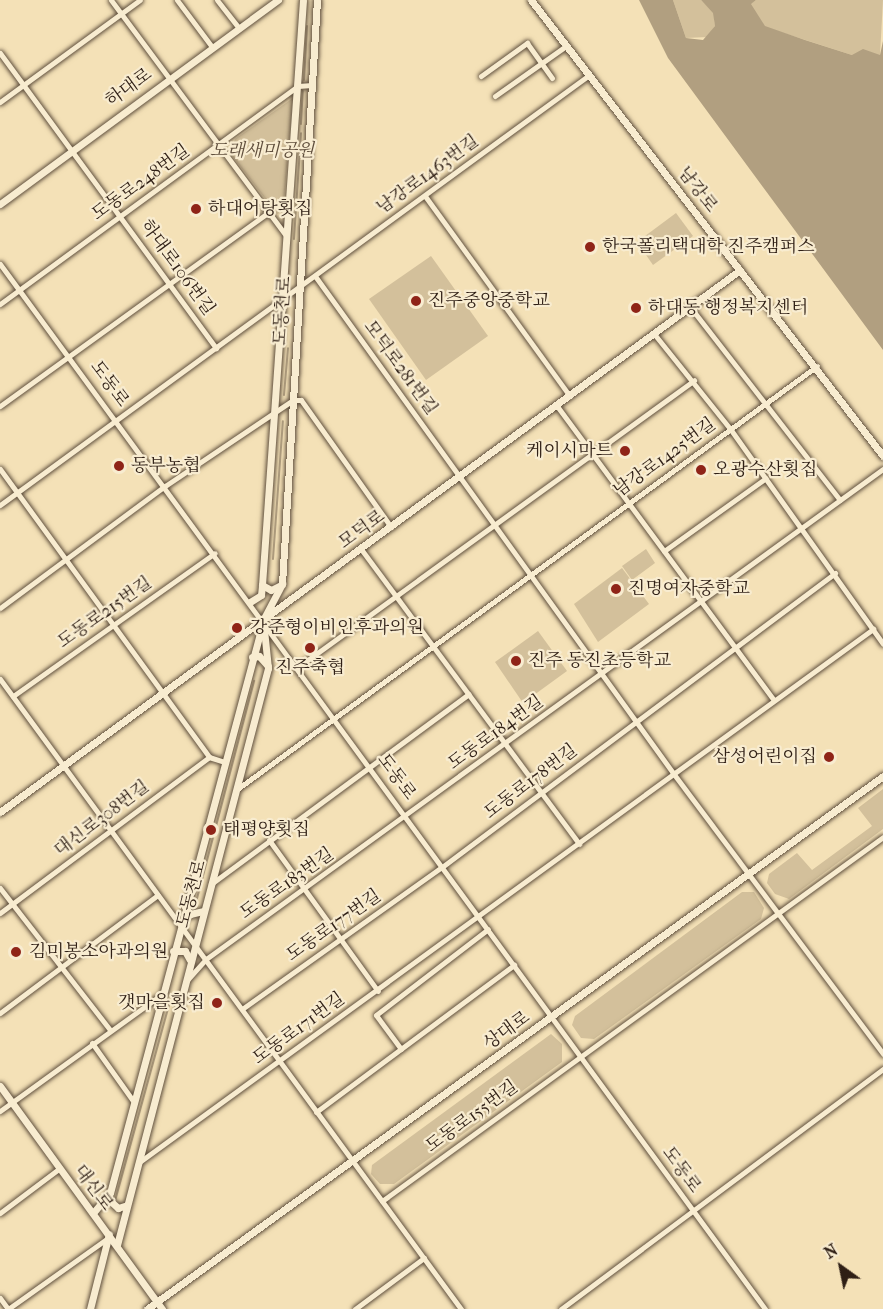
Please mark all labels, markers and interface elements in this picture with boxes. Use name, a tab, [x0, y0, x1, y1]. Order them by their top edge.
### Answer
street label: 하대로	[102, 64, 156, 112]
street label: 남강로1463번길	[373, 131, 483, 219]
street label: 도동로248번길	[88, 140, 194, 226]
park label: 도래새미공원	[210, 140, 314, 162]
street label: 남강로	[672, 163, 722, 217]
place label: 하대어탕횟집	[208, 198, 312, 220]
marker: 하대어탕횟집	[189, 202, 203, 216]
street label: 하대로106번길	[135, 216, 219, 320]
place label: 한국폴리택대학 진주캠퍼스	[602, 236, 815, 258]
marker: 한국폴리택대학 진주캠퍼스	[583, 240, 597, 254]
street label: 도동천로	[270, 276, 296, 346]
place label: 진주중앙중학교	[428, 290, 550, 312]
marker: 진주중앙중학교	[409, 294, 423, 308]
place label: 하대동 행정복지센터	[648, 297, 808, 319]
marker: 하대동 행정복지센터	[629, 301, 643, 315]
street label: 모덕로281번길	[358, 316, 442, 420]
street label: 도동로	[85, 357, 133, 411]
street label: 남강로1425번길	[610, 414, 720, 502]
place label: 케이시마트	[526, 440, 613, 462]
marker: 케이시마트	[618, 444, 632, 458]
place label: 동부농협	[131, 455, 201, 477]
marker: 동부농협	[112, 459, 126, 473]
place label: 오광수산횟집	[713, 459, 817, 481]
marker: 오광수산횟집	[694, 463, 708, 477]
street label: 모덕로	[335, 506, 389, 554]
street label: 도동로215번길	[54, 573, 156, 653]
place label: 진명여자중학교	[628, 578, 750, 600]
marker: 진명여자중학교	[609, 582, 623, 596]
place label: 강준형이비인후과의원	[250, 617, 424, 639]
marker: 강준형이비인후과의원	[228, 619, 246, 637]
marker: 진주축협	[303, 641, 317, 655]
place label: 진주 동진초등학교	[528, 650, 671, 672]
marker: 진주 동진초등학교	[509, 654, 523, 668]
place label: 진주축협	[275, 657, 345, 679]
street label: 도동로184번길	[444, 691, 548, 775]
street label: 도동로178번길	[480, 740, 582, 824]
place label: 삼성어린이집	[713, 746, 817, 768]
street label: 도동로	[372, 750, 420, 804]
marker: 삼성어린이집	[822, 750, 836, 764]
street label: 대신로308번길	[50, 776, 154, 862]
place label: 태평양횟집	[223, 819, 310, 841]
marker: 태평양횟집	[204, 823, 218, 837]
street label: 도동로183번길	[236, 844, 338, 924]
street label: 도동천로	[173, 858, 211, 930]
street label: 도동로177번길	[282, 885, 386, 967]
place label: 김미봉소아과의원	[29, 941, 168, 963]
marker: 김미봉소아과의원	[7, 943, 25, 961]
street label: 도동로171번길	[249, 988, 349, 1070]
place label: 갯마을횟집	[118, 992, 205, 1014]
marker: 갯마을횟집	[210, 996, 224, 1010]
street label: 상대로	[480, 1007, 534, 1055]
street label: 도동로155번길	[422, 1076, 522, 1158]
street label: 도동로	[657, 1143, 705, 1197]
street label: 대신로	[69, 1161, 117, 1215]
north arrow	[811, 1237, 871, 1297]
text: N	[821, 1240, 841, 1263]

